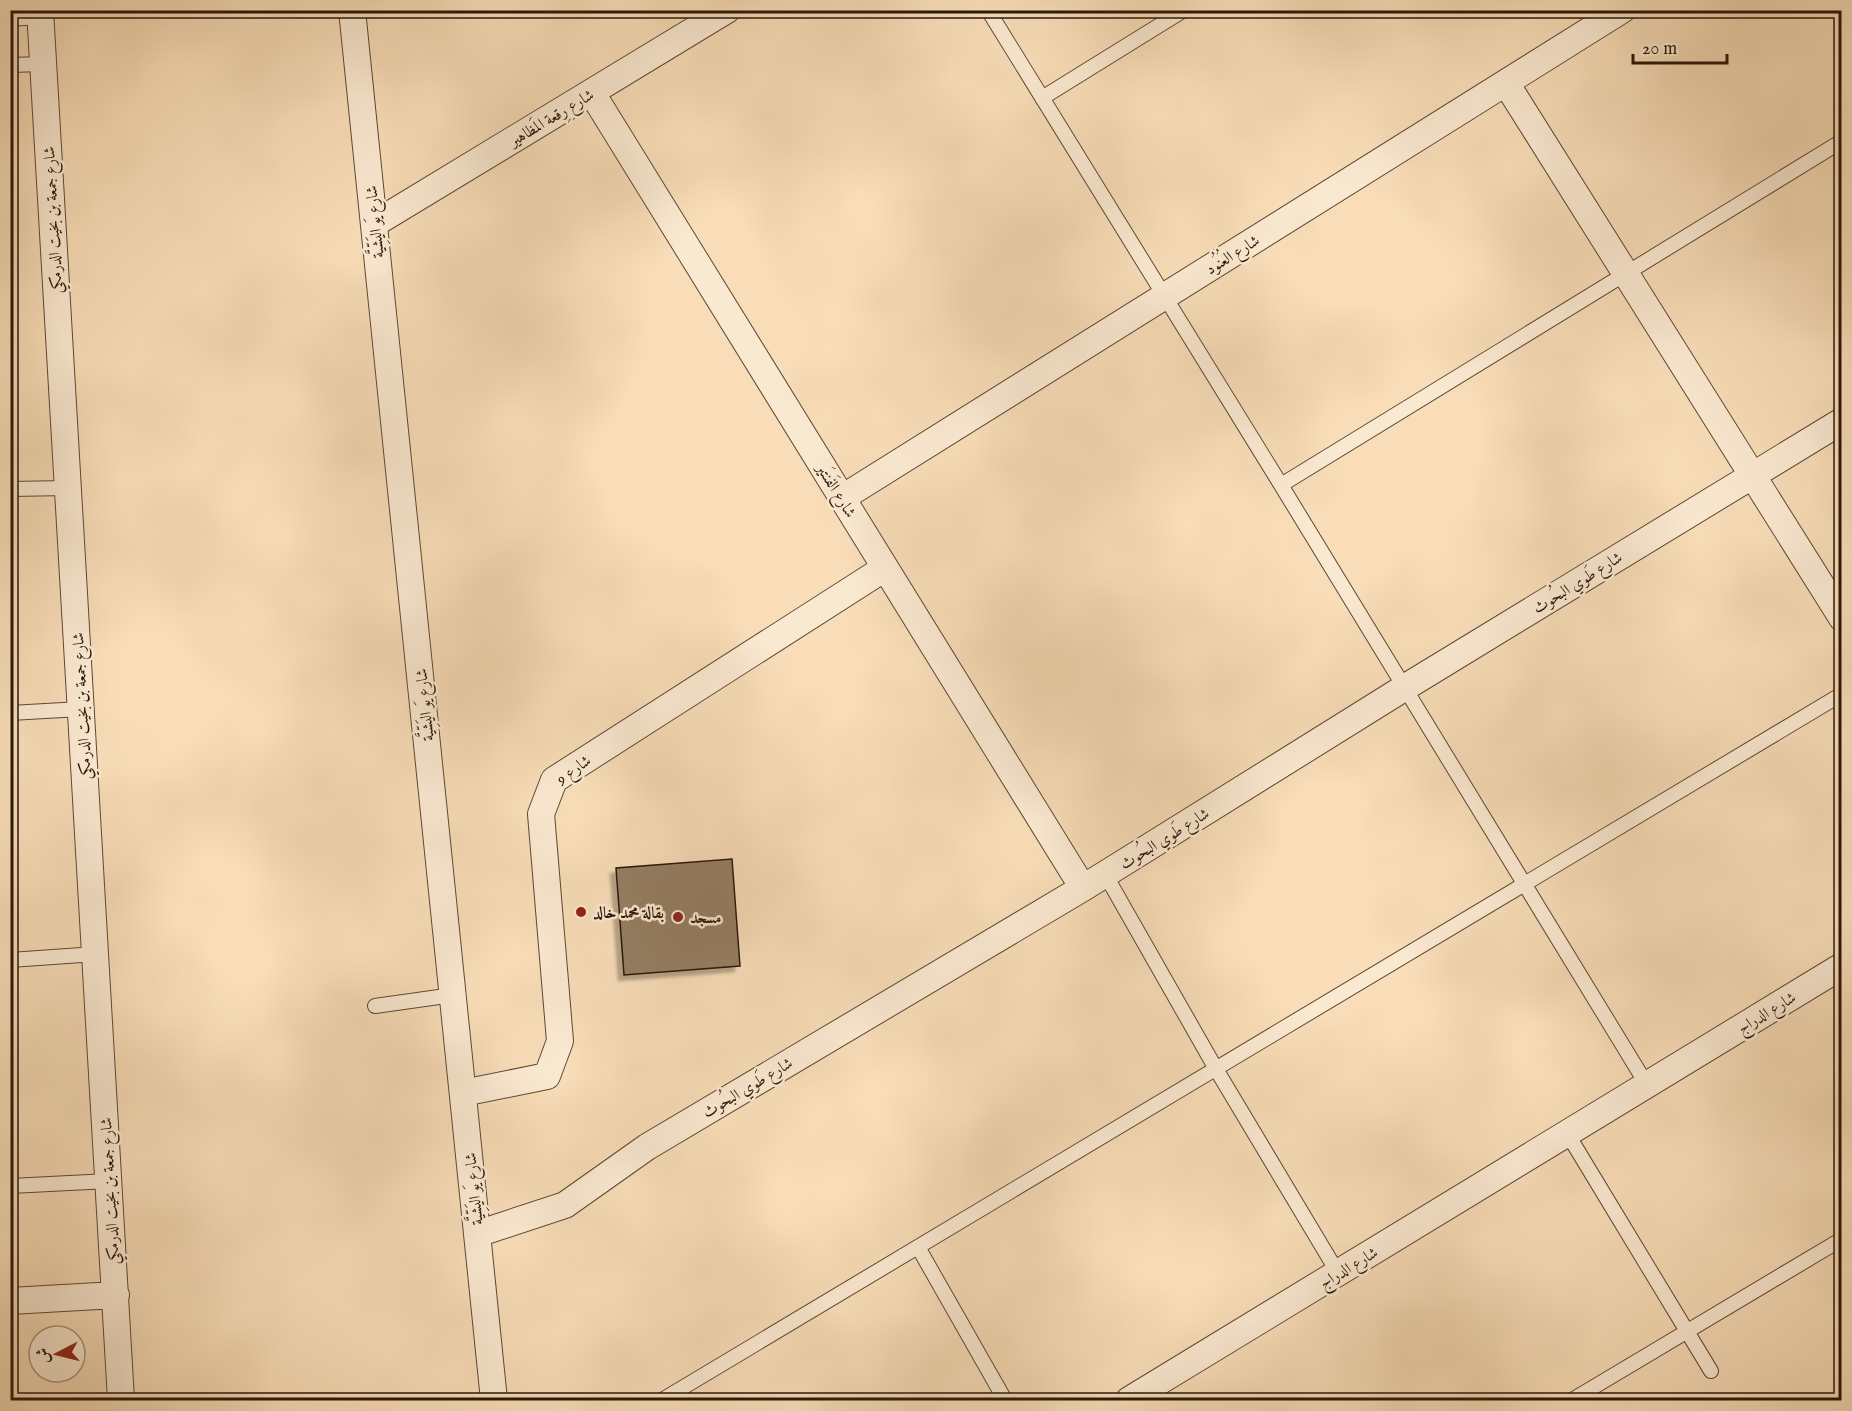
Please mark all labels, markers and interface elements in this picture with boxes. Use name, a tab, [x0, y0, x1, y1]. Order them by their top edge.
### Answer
scale bar	[1633, 27, 1728, 65]
text: 20 m	[1642, 38, 1677, 61]
street label: شارع رِقعة المَظاهير	[503, 83, 599, 155]
street label: شارع جمعة بن بخيت الدرمكي	[40, 146, 72, 294]
street label: شارع يَو اليَشِّيَّة	[357, 184, 392, 259]
street label: شارع العُنُود	[1200, 227, 1265, 282]
street label: شارع الفَنتَير	[808, 457, 862, 523]
street label: شارع طَوي البحُوث	[1527, 544, 1628, 621]
street label: شارع جمعة بن بخيت الدرمكي	[69, 632, 101, 780]
street label: شارع يَو اليَشِّيَّة	[407, 667, 442, 742]
street label: شارع 9	[552, 751, 597, 792]
street label: شارع طَوي البحُوث	[1114, 800, 1215, 877]
place label: بقالة محمد خالد	[593, 904, 664, 924]
marker: بقالة محمد خالد	[574, 905, 588, 919]
place label: مسجد	[690, 909, 721, 929]
marker: مسجد	[671, 910, 685, 924]
street label: شارع الدراج	[1734, 988, 1802, 1042]
street label: شارع طَوي البحُوث	[697, 1050, 798, 1125]
street label: شارع جمعة بن بخيت الدرمكي	[97, 1117, 129, 1265]
street label: شارع يَو اليَشِّيَّة	[456, 1151, 491, 1226]
street label: شارع الدراج	[1316, 1243, 1384, 1297]
north arrow	[27, 1324, 87, 1384]
text: ش	[33, 1346, 55, 1365]

